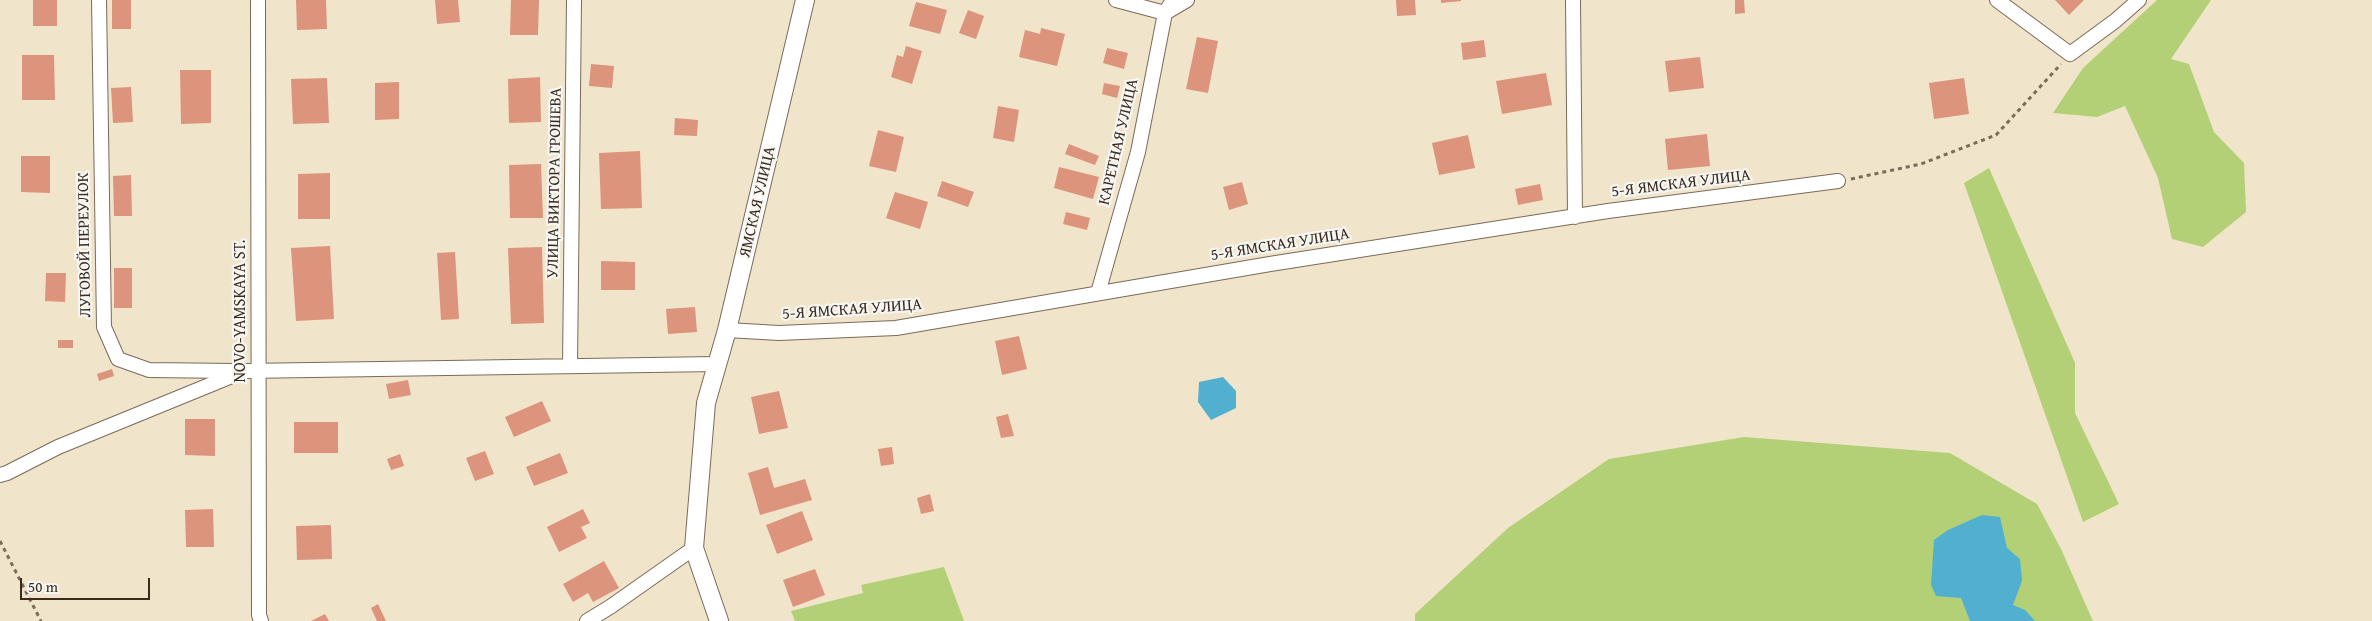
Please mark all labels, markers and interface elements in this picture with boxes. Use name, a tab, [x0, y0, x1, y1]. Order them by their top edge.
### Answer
street label: КАРЕТНАЯ УЛИЦА	[1095, 77, 1143, 207]
street label: УЛИЦА ВИКТОРА ГРОШЕВА	[544, 87, 566, 279]
street label: ЯМСКАЯ УЛИЦА	[736, 144, 780, 260]
street label: 5-Я ЯМСКАЯ УЛИЦА	[1610, 166, 1752, 202]
street label: ЛУГОВОЙ ПЕРЕУЛОК	[74, 172, 96, 318]
street label: 5-Я ЯМСКАЯ УЛИЦА	[1209, 225, 1351, 265]
street label: NOVO-YAMSKAYA ST.	[231, 240, 251, 382]
street label: 5-Я ЯМСКАЯ УЛИЦА	[782, 296, 922, 324]
scale bar	[22, 568, 152, 600]
text: 50 m	[28, 576, 58, 597]

